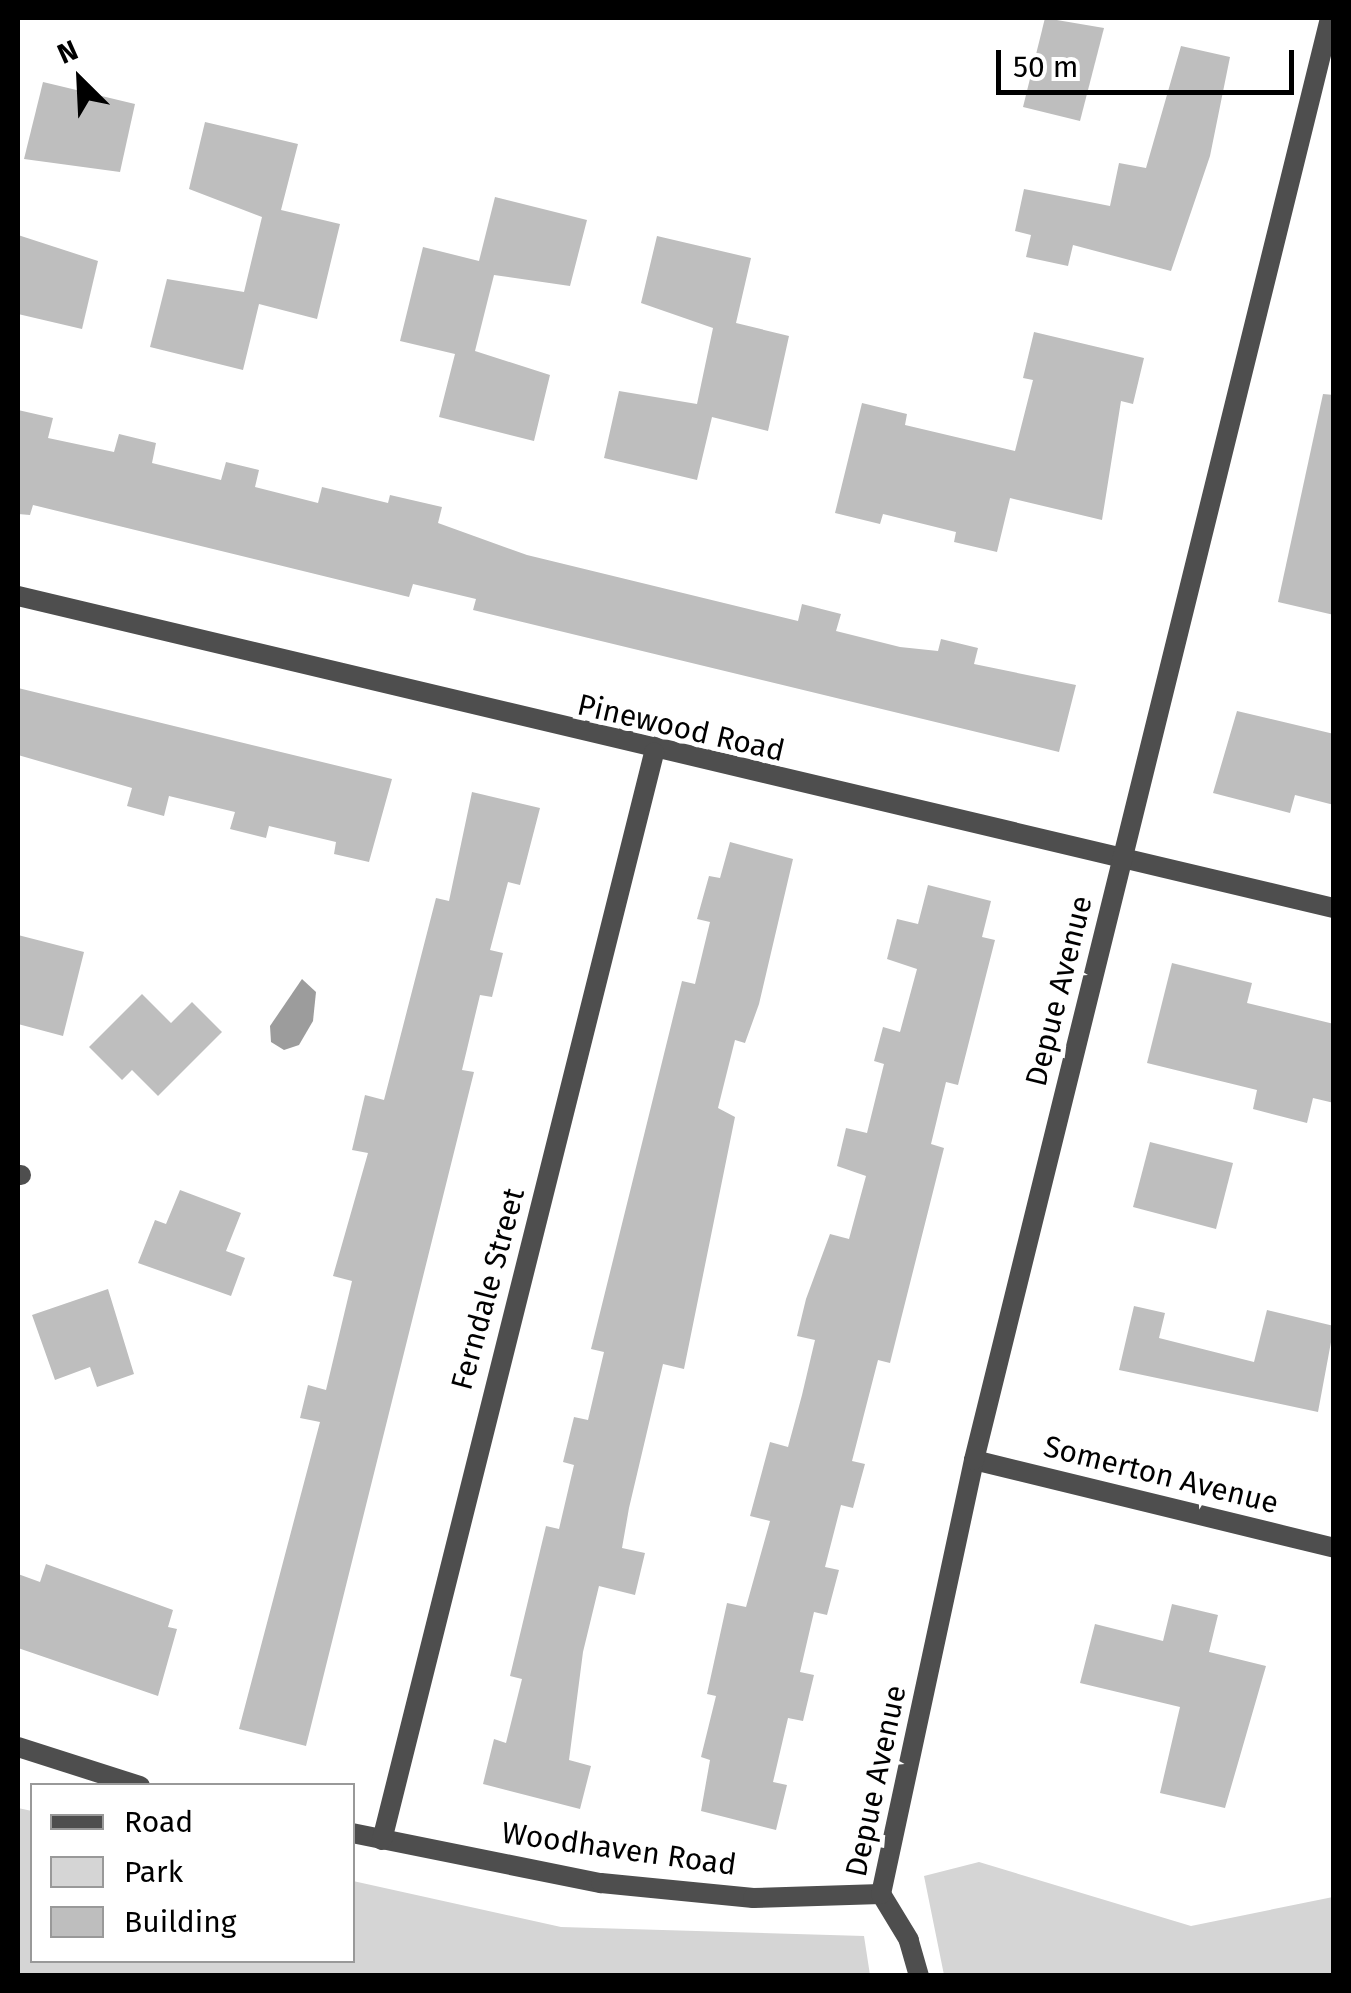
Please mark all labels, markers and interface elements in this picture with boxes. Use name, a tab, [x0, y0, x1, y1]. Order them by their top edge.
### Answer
north arrow	[30, 30, 130, 130]
scale bar	[1001, 30, 1298, 92]
text: N	[52, 33, 83, 71]
text: 50 m	[1013, 49, 1078, 85]
street label: Pinewood Road	[574, 687, 788, 769]
street label: Depue Avenue	[1018, 892, 1100, 1090]
street label: Ferndale Street	[444, 1184, 532, 1394]
street label: Somerton Avenue	[1040, 1428, 1282, 1522]
street label: Depue Avenue	[838, 1682, 914, 1880]
legend	[30, 1783, 355, 1963]
text: Road	[124, 1804, 193, 1840]
street label: Woodhaven Road	[499, 1815, 739, 1883]
text: Park	[124, 1854, 183, 1890]
text: Building	[124, 1904, 236, 1940]

